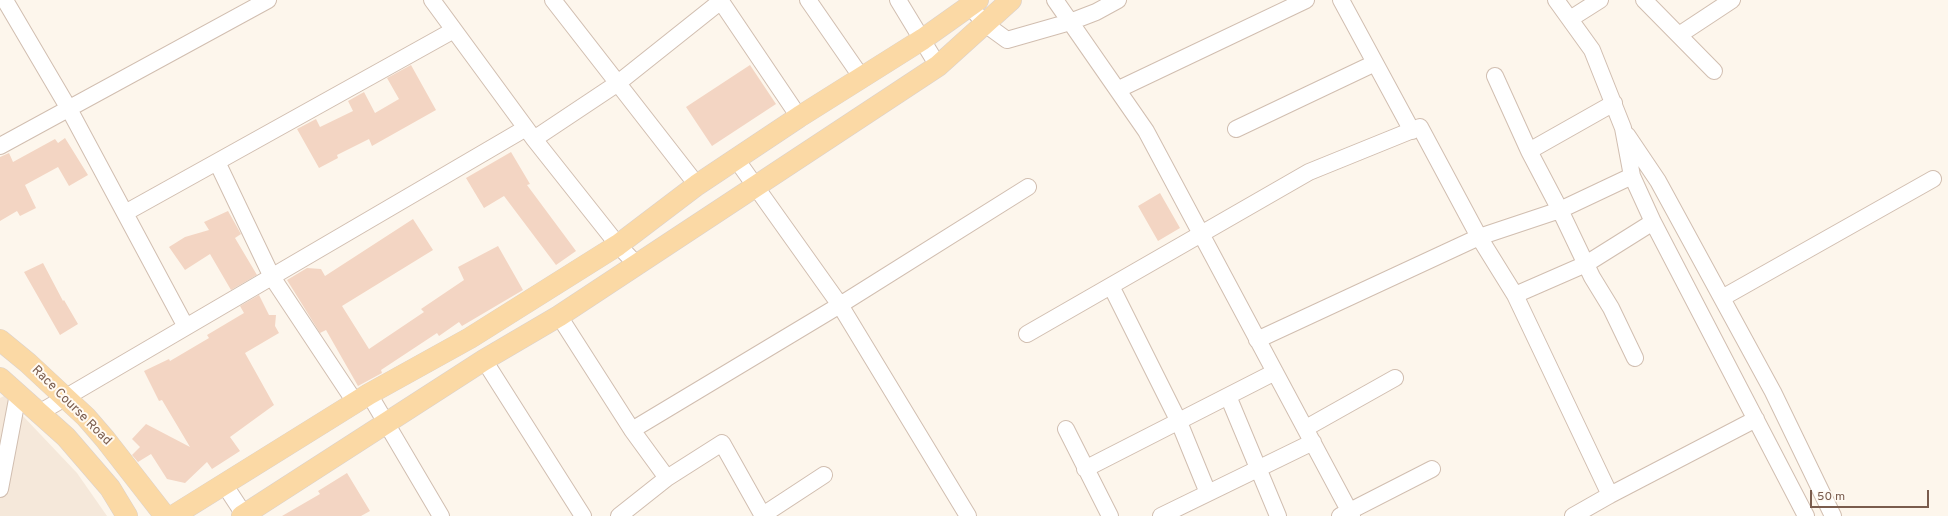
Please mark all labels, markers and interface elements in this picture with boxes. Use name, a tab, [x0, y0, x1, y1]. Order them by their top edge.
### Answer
street label: Race Course Road	[28, 363, 114, 449]
scale bar	[1812, 482, 1931, 508]
text: 50 m	[1817, 489, 1845, 505]

